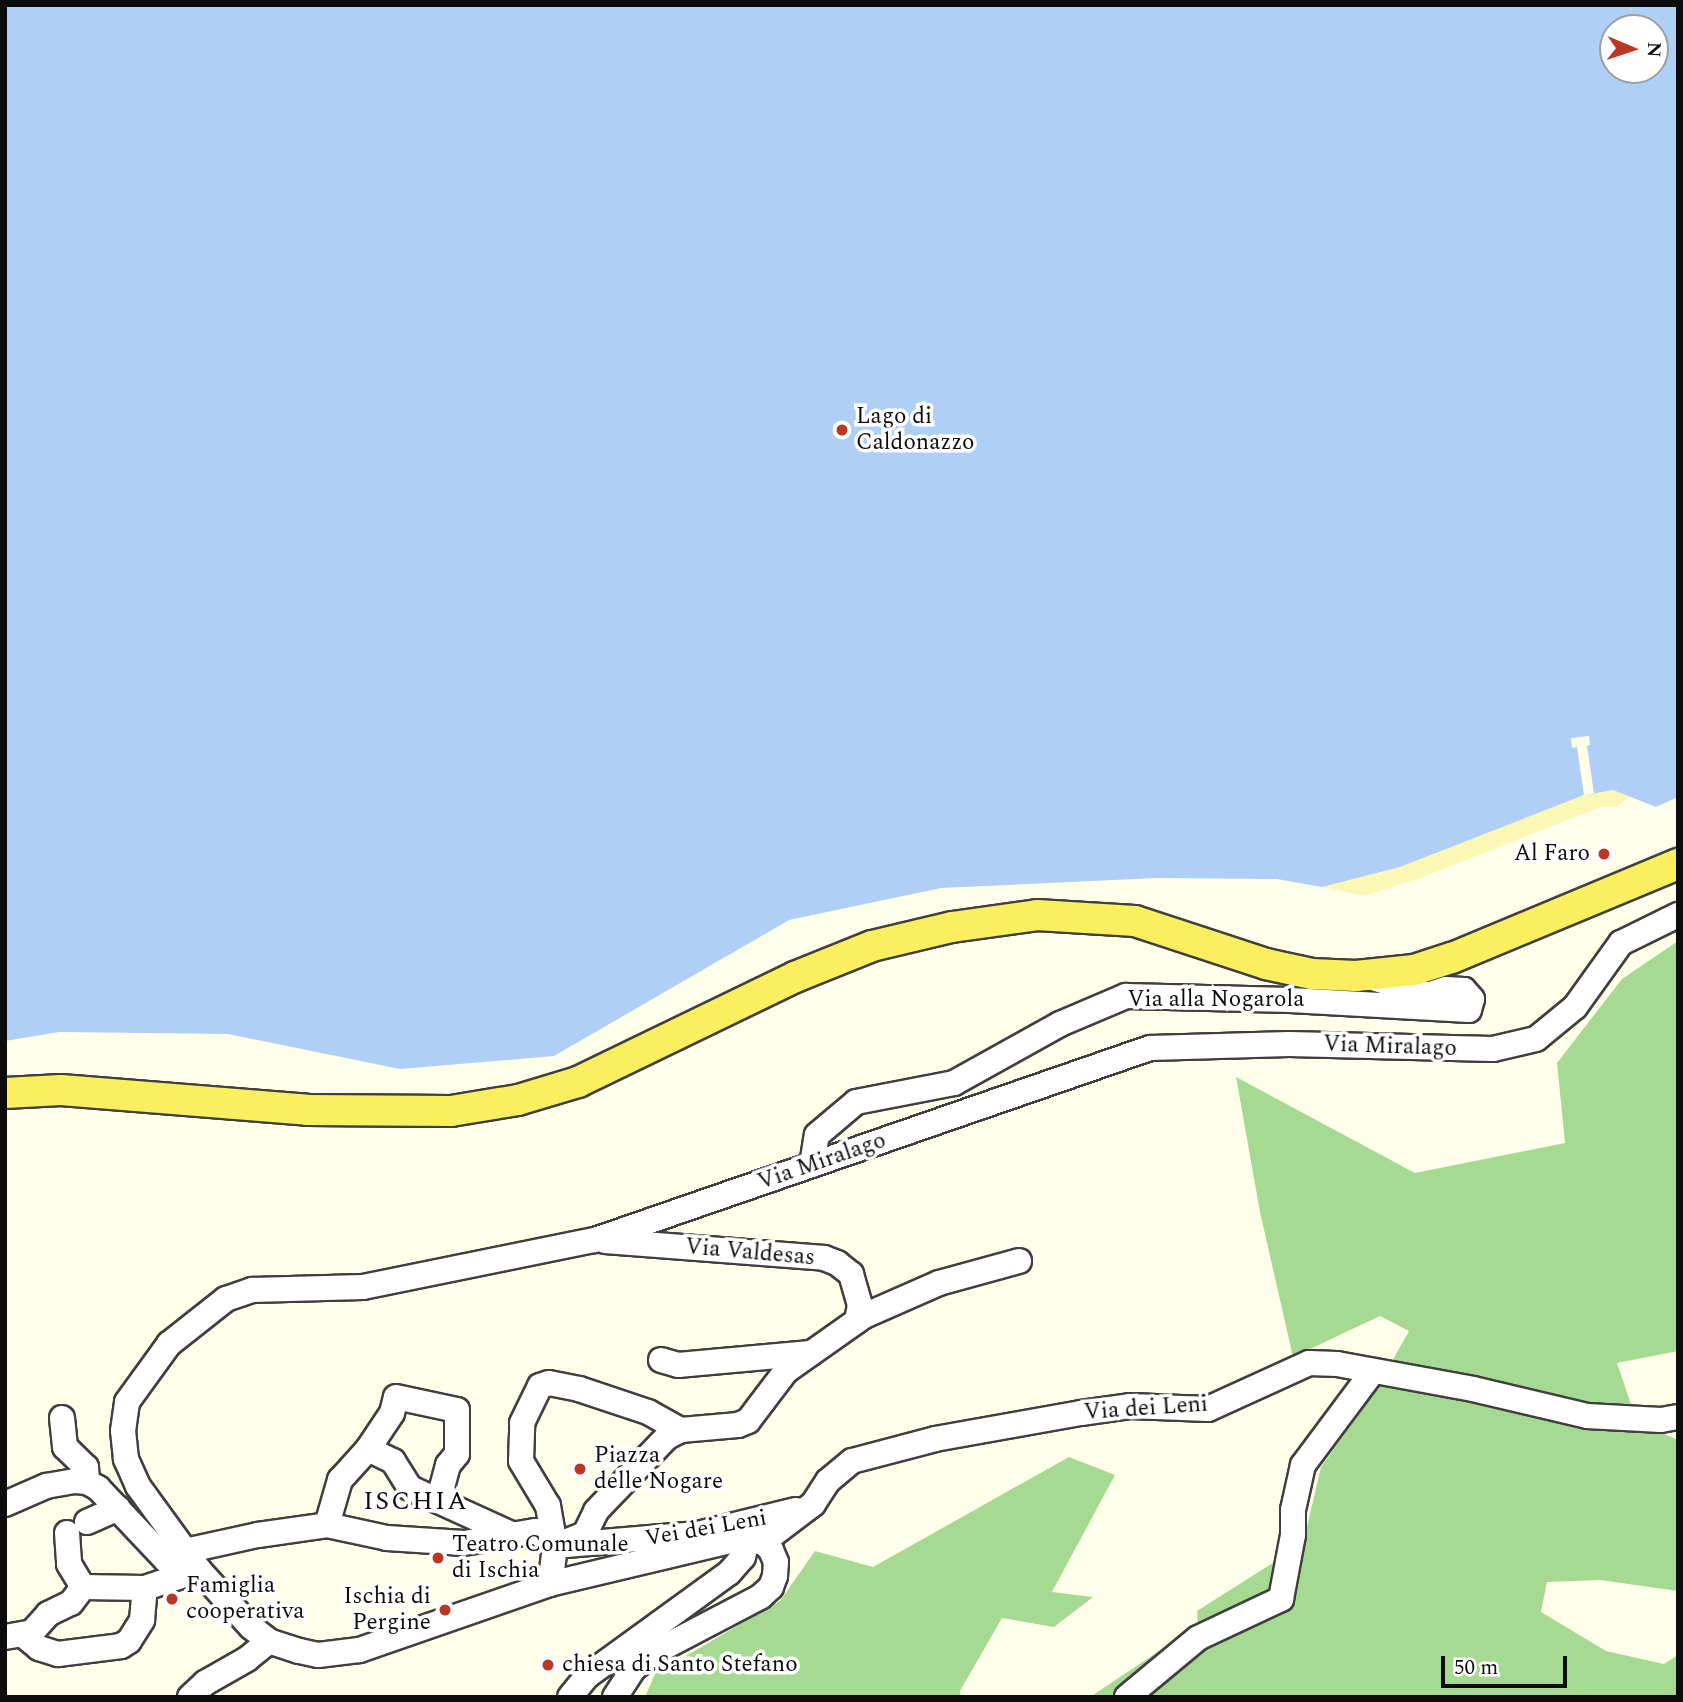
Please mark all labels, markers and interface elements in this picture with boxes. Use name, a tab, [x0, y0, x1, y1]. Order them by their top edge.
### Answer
north arrow	[1599, 14, 1669, 84]
text: N	[1639, 41, 1668, 58]
place label: Lago di Caldonazzo	[856, 403, 975, 457]
marker: Lago di Caldonazzo	[834, 422, 850, 438]
place label: Al Faro	[1514, 840, 1590, 868]
marker: Al Faro	[1596, 846, 1612, 862]
street label: Via alla Nogarola	[1128, 986, 1304, 1014]
street label: Via Miralago	[1323, 1031, 1457, 1063]
street label: Via Miralago	[754, 1127, 890, 1197]
street label: Via Valdesas	[684, 1234, 816, 1272]
street label: Via dei Leni	[1083, 1391, 1209, 1427]
place label: Piazza delle Nogare	[594, 1442, 723, 1496]
marker: Piazza delle Nogare	[572, 1461, 588, 1477]
district label: ISCHIA	[364, 1486, 468, 1518]
street label: Vei dei Leni	[643, 1505, 769, 1553]
place label: Teatro Comunale di Ischia	[452, 1531, 629, 1585]
marker: Teatro Comunale di Ischia	[430, 1550, 446, 1566]
place label: Famiglia cooperativa	[186, 1572, 304, 1626]
place label: Ischia di Pergine	[344, 1583, 431, 1637]
marker: Famiglia cooperativa	[164, 1591, 180, 1607]
marker: Ischia di Pergine	[437, 1602, 453, 1618]
scale bar	[1445, 1642, 1571, 1686]
place label: chiesa di Santo Stefano	[562, 1651, 798, 1679]
text: 50 m	[1454, 1652, 1498, 1684]
marker: chiesa di Santo Stefano	[540, 1657, 556, 1673]

